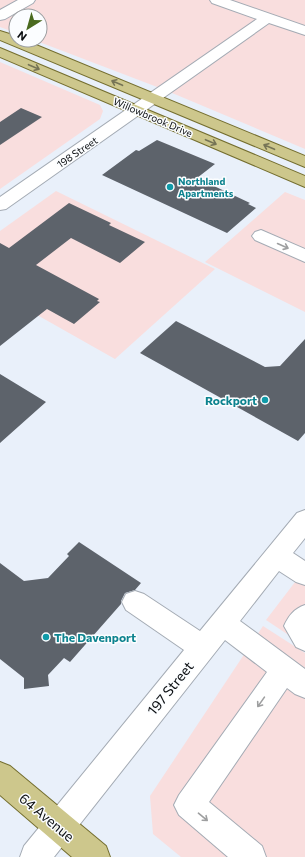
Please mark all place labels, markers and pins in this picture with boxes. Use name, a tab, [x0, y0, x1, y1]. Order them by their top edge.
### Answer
place label: Northland Apartments	[178, 175, 234, 199]
marker: Northland Apartments	[165, 182, 175, 192]
place label: Rockport	[205, 393, 257, 407]
marker: Rockport	[260, 395, 270, 405]
place label: The Davenport	[54, 630, 136, 644]
marker: The Davenport	[41, 632, 51, 642]

